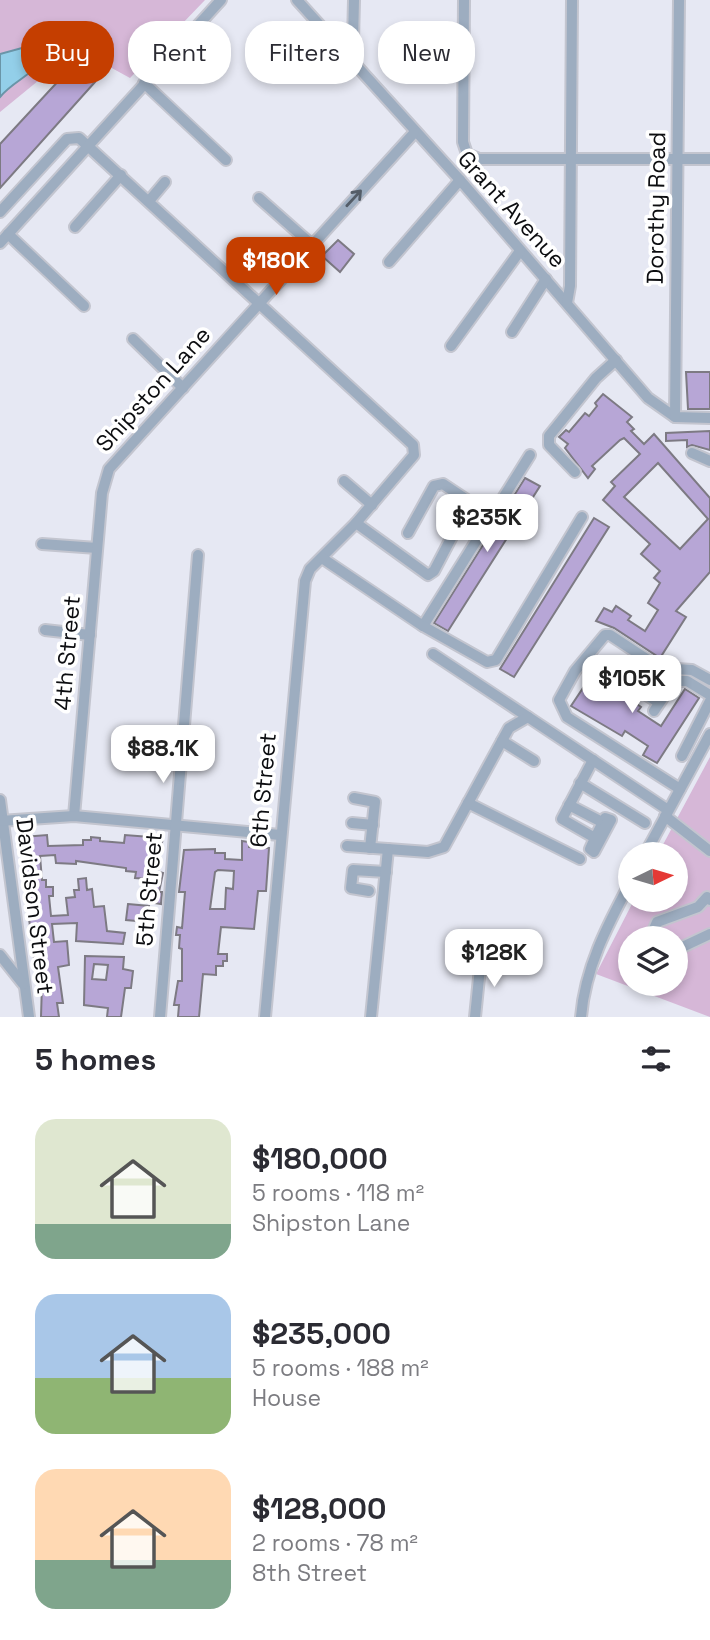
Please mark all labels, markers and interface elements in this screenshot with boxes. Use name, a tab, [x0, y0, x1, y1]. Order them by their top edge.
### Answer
chip: Buy	[21, 21, 114, 84]
chip: Rent	[128, 21, 231, 84]
chip: Filters	[245, 21, 364, 84]
chip: New	[378, 21, 475, 84]
street label: Dorothy Road	[640, 132, 672, 284]
street label: Grant Avenue	[451, 144, 573, 274]
one-way arrow	[346, 190, 363, 207]
pin: $180K	[227, 238, 325, 297]
text: $180K	[242, 245, 310, 275]
street label: Shipston Lane	[89, 320, 217, 458]
pin: $235K	[438, 494, 536, 554]
text: $235K	[452, 502, 522, 532]
street label: 4th Street	[47, 594, 87, 712]
pin: $105K	[583, 656, 681, 715]
text: $105K	[598, 663, 666, 693]
pin: $88.1K	[106, 726, 220, 785]
street label: 6th Street	[243, 731, 283, 849]
text: $88.1K	[127, 733, 199, 763]
street label: Davidson Street	[9, 816, 61, 996]
street label: 5th Street	[129, 831, 169, 947]
north arrow	[618, 842, 688, 912]
map controls	[618, 842, 688, 996]
button: layers	[618, 926, 688, 996]
pin: $128K	[445, 930, 543, 989]
text: $128K	[461, 937, 527, 967]
text: 5 homes	[35, 1040, 156, 1079]
icon: filters	[637, 1040, 675, 1078]
text: $180,000	[252, 1139, 388, 1178]
icon: home	[91, 1147, 175, 1231]
text: 5 rooms · 118 m²	[252, 1178, 424, 1208]
text: Shipston Lane	[252, 1208, 410, 1238]
text: $235,000	[252, 1314, 391, 1353]
icon: home	[91, 1322, 175, 1406]
text: 5 rooms · 188 m²	[252, 1353, 429, 1383]
text: House	[252, 1383, 321, 1413]
text: $128,000	[252, 1489, 386, 1528]
icon: home	[91, 1497, 175, 1581]
text: 2 rooms · 78 m²	[252, 1528, 418, 1558]
text: 8th Street	[252, 1558, 367, 1588]

